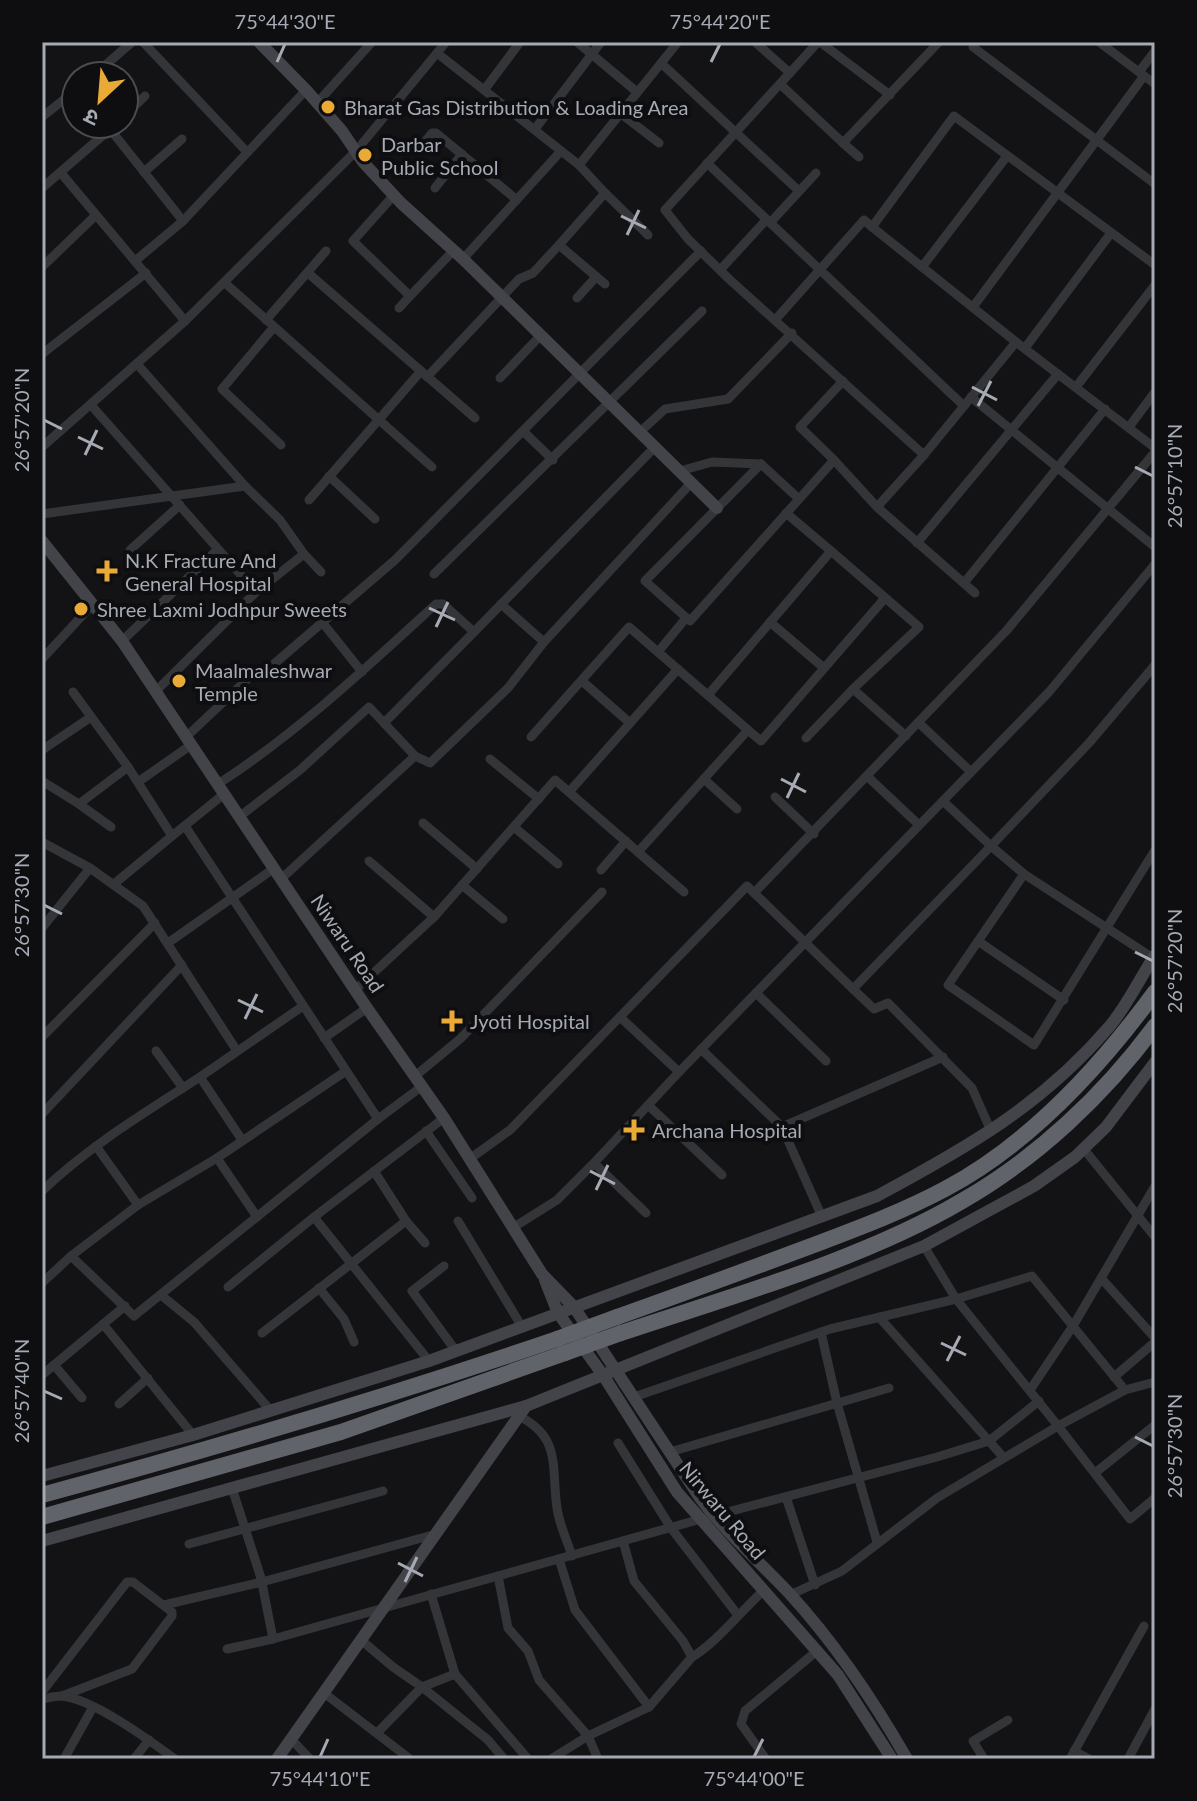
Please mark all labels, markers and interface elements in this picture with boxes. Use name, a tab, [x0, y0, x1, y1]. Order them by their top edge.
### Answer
text: 75°44'30"E	[235, 9, 335, 33]
text: 75°44'20"E	[670, 9, 770, 33]
north arrow	[60, 60, 140, 140]
place label: Bharat Gas Distribution & Loading Area	[344, 95, 688, 119]
marker: Bharat Gas Distribution & Loading Area	[319, 98, 337, 116]
text: उ	[78, 103, 103, 133]
place label: Darbar Public School	[381, 132, 498, 179]
marker: Darbar Public School	[356, 146, 374, 164]
text: 26°57'20"N	[9, 368, 33, 472]
text: 26°57'10"N	[1162, 424, 1186, 528]
place label: N.K Fracture And General Hospital	[125, 548, 276, 595]
marker: N.K Fracture And General Hospital	[96, 560, 118, 582]
place label: Shree Laxmi Jodhpur Sweets	[97, 597, 347, 621]
marker: Shree Laxmi Jodhpur Sweets	[72, 600, 90, 618]
place label: Maalmaleshwar Temple	[195, 658, 333, 705]
marker: Maalmaleshwar Temple	[170, 672, 188, 690]
text: 26°57'30"N	[9, 853, 33, 957]
street label: Niwaru Road	[306, 889, 390, 997]
text: 26°57'20"N	[1162, 909, 1186, 1013]
place label: Jyoti Hospital	[470, 1009, 590, 1033]
marker: Jyoti Hospital	[441, 1010, 463, 1032]
place label: Archana Hospital	[652, 1118, 802, 1142]
marker: Archana Hospital	[623, 1119, 645, 1141]
text: 26°57'40"N	[9, 1339, 33, 1443]
text: 26°57'30"N	[1162, 1394, 1186, 1498]
street label: Nirwaru Road	[675, 1456, 771, 1564]
text: 75°44'10"E	[270, 1766, 370, 1790]
text: 75°44'00"E	[704, 1766, 804, 1790]

